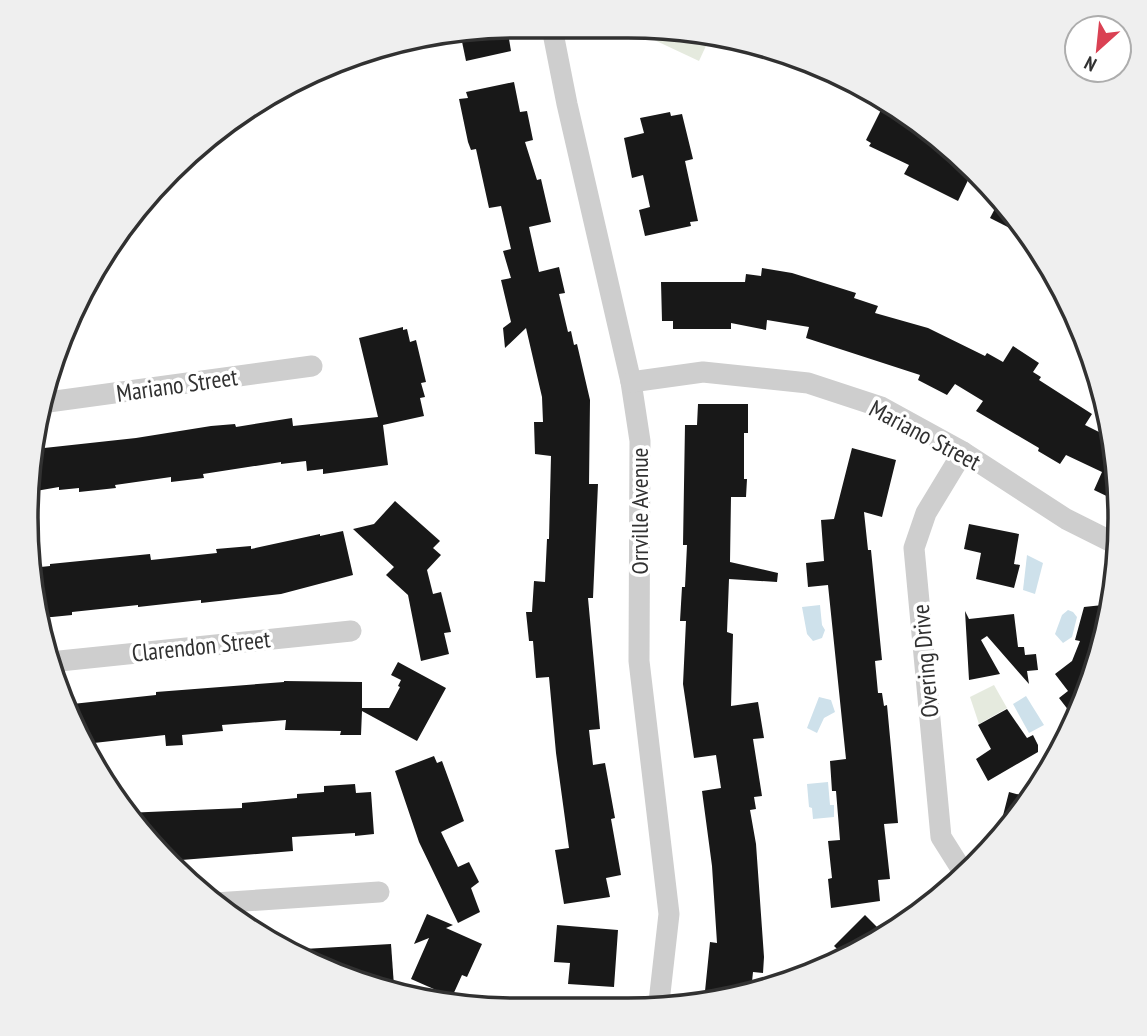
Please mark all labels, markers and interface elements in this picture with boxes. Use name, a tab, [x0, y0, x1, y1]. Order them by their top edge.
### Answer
north arrow	[1063, 14, 1133, 84]
text: N	[1080, 51, 1100, 77]
street label: Mariano Street	[114, 361, 240, 409]
street label: Mariano Street	[864, 393, 986, 477]
street label: Orrville Avenue	[624, 447, 655, 575]
street label: Overing Drive	[905, 603, 945, 719]
street label: Clarendon Street	[130, 623, 272, 669]

